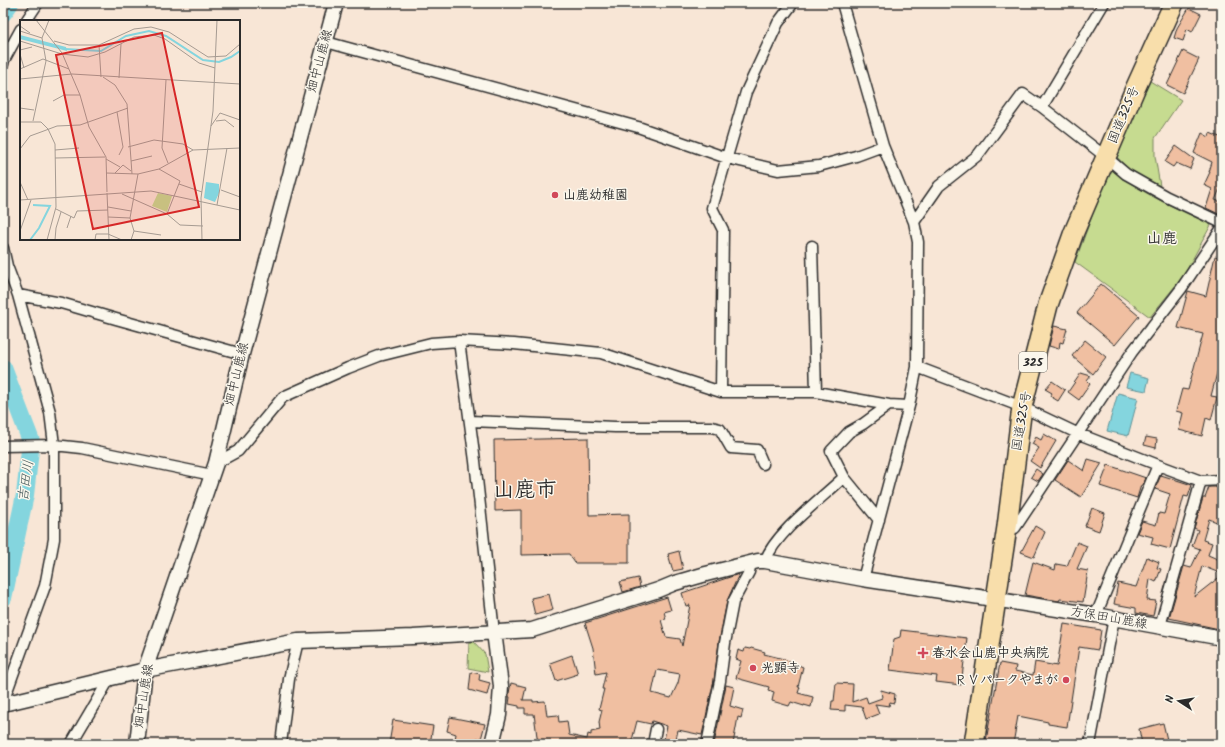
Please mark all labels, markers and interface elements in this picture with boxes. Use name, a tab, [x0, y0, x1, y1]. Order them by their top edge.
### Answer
inset map	[20, 20, 240, 240]
street label: 畑中山鹿線	[301, 26, 339, 95]
street label: 国道325号	[1102, 83, 1146, 147]
place label: 山鹿幼稚園	[563, 185, 628, 206]
marker: 山鹿幼稚園	[550, 190, 560, 200]
district label: 山鹿	[1147, 227, 1177, 251]
street label: 畑中山鹿線	[219, 339, 255, 408]
road number: 325	[1019, 352, 1047, 372]
street label: 国道325号	[1006, 389, 1038, 453]
water label: 吉田川	[12, 459, 40, 503]
district label: 山鹿市	[494, 474, 557, 507]
street label: 方保田山鹿線	[1069, 601, 1150, 635]
place label: 春水会山鹿中央病院	[932, 643, 1049, 664]
marker: 春水会山鹿中央病院	[917, 647, 929, 659]
place label: 光顕寺	[761, 658, 800, 679]
street label: 畑中山鹿線	[129, 661, 160, 730]
marker: 光顕寺	[748, 663, 758, 673]
place label: ＲＶパークやまが	[954, 670, 1058, 691]
marker: ＲＶパークやまが	[1061, 675, 1071, 685]
north arrow	[1159, 681, 1199, 721]
text: N	[1161, 694, 1180, 704]

